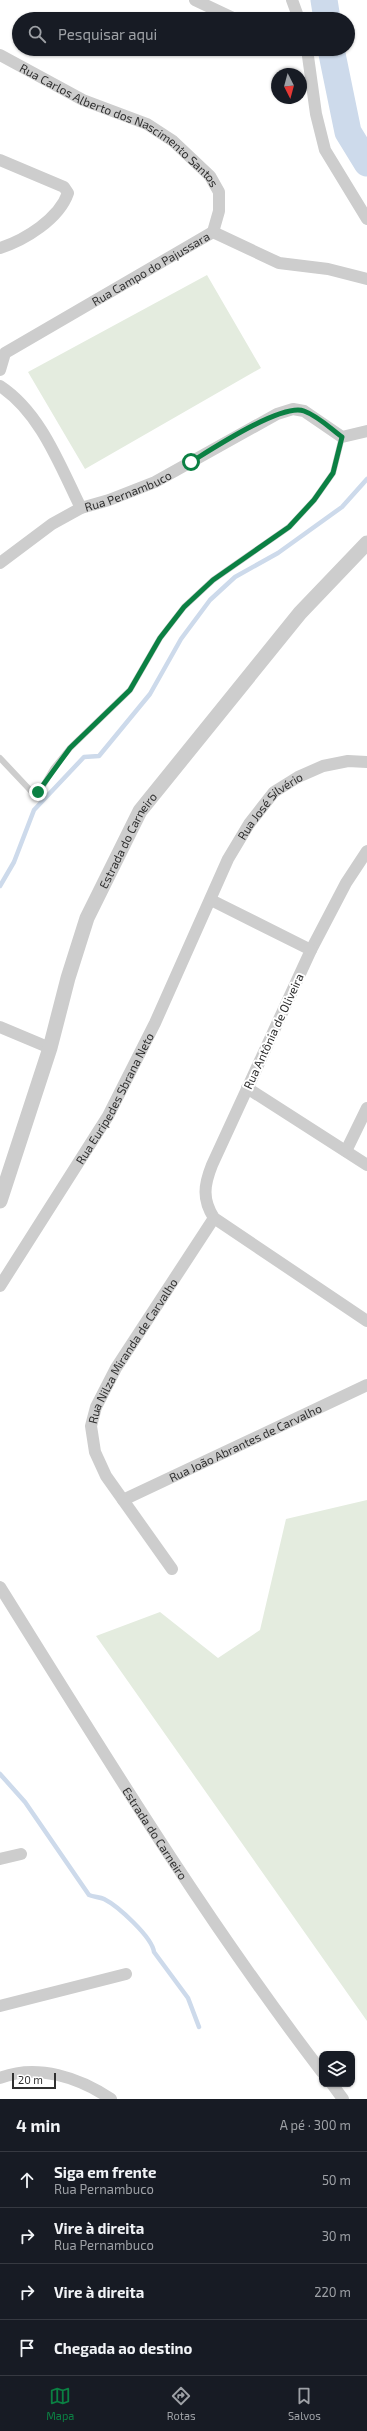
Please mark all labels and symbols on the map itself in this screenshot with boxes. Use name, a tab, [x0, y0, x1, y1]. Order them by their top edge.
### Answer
street label: Rua Carlos Alberto dos Nascimento Santos	[18, 60, 222, 189]
north arrow	[271, 68, 307, 104]
street label: Rua Campo do Pajussara	[89, 229, 212, 308]
route start	[182, 453, 200, 471]
street label: Rua Pernambuco	[83, 467, 174, 514]
street label: Rua José Silvério	[234, 769, 305, 842]
route end	[29, 783, 47, 801]
street label: Estrada do Carneiro	[96, 789, 160, 891]
street label: Rua Antônia de Oliveira	[240, 971, 306, 1091]
street label: Rua Euripedes Sbrana Neto	[72, 1030, 156, 1167]
street label: Rua Nilza Miranda de Carvalho	[85, 1275, 180, 1425]
street label: Rua João Abrantes de Carvalho	[167, 1400, 324, 1484]
street label: Estrada do Carneiro	[120, 1784, 191, 1882]
scale bar	[12, 2071, 56, 2090]

